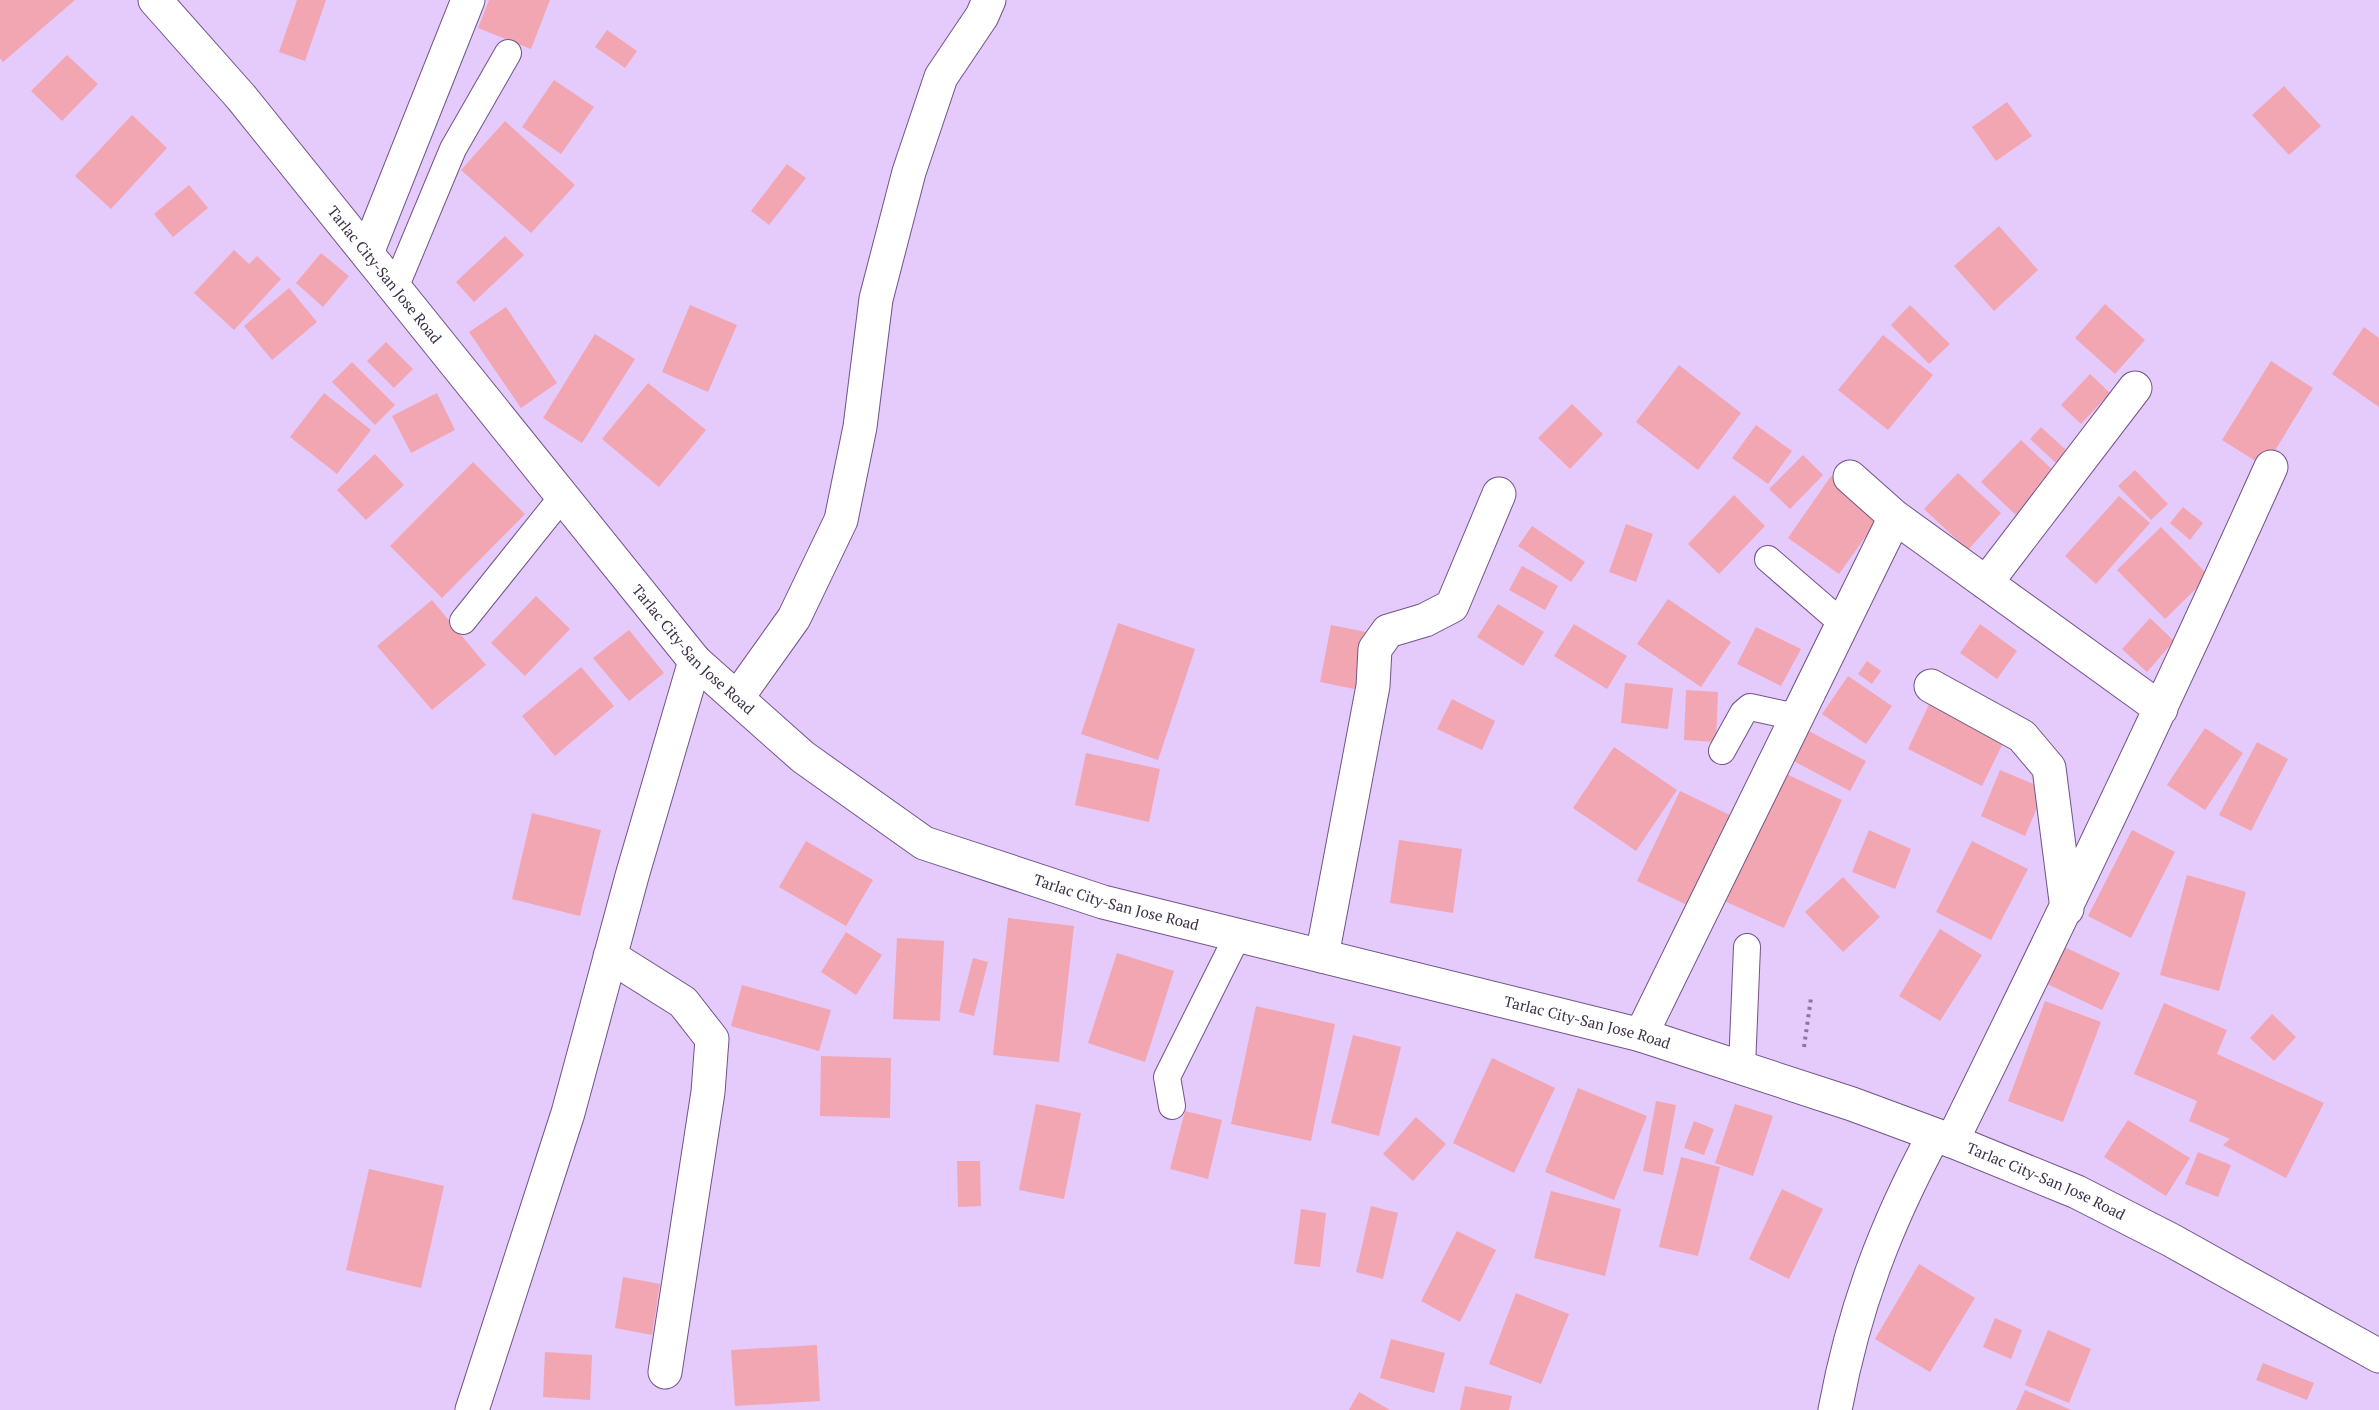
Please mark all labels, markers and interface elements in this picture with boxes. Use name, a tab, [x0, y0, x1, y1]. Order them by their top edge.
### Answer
street label: Tarlac City-San Jose Road	[324, 201, 446, 347]
street label: Tarlac City-San Jose Road	[628, 580, 759, 718]
street label: Tarlac City-San Jose Road	[1031, 869, 1201, 934]
street label: Tarlac City-San Jose Road	[1502, 991, 1673, 1053]
street label: Tarlac City-San Jose Road	[1964, 1137, 2129, 1224]

